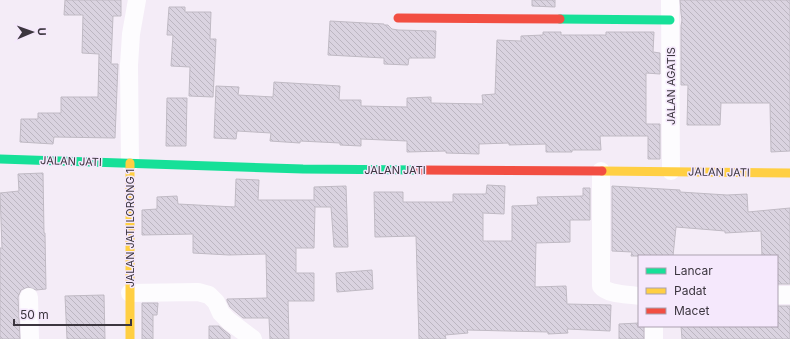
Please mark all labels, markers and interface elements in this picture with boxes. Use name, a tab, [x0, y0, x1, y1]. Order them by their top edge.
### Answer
north arrow	[12, 12, 52, 52]
text: U	[35, 27, 49, 36]
street label: JALAN AGATIS	[664, 47, 678, 125]
street label: JALAN JATI	[40, 153, 102, 169]
street label: JALAN JATI	[364, 163, 426, 177]
street label: JALAN JATI	[688, 164, 750, 180]
street label: JALAN JATI LORONG 1	[123, 169, 137, 287]
legend	[638, 255, 778, 327]
text: Lancar	[674, 263, 713, 278]
text: Padat	[674, 283, 706, 298]
scale bar	[14, 301, 131, 327]
text: Macet	[674, 303, 709, 318]
text: 50 m	[20, 307, 49, 322]

